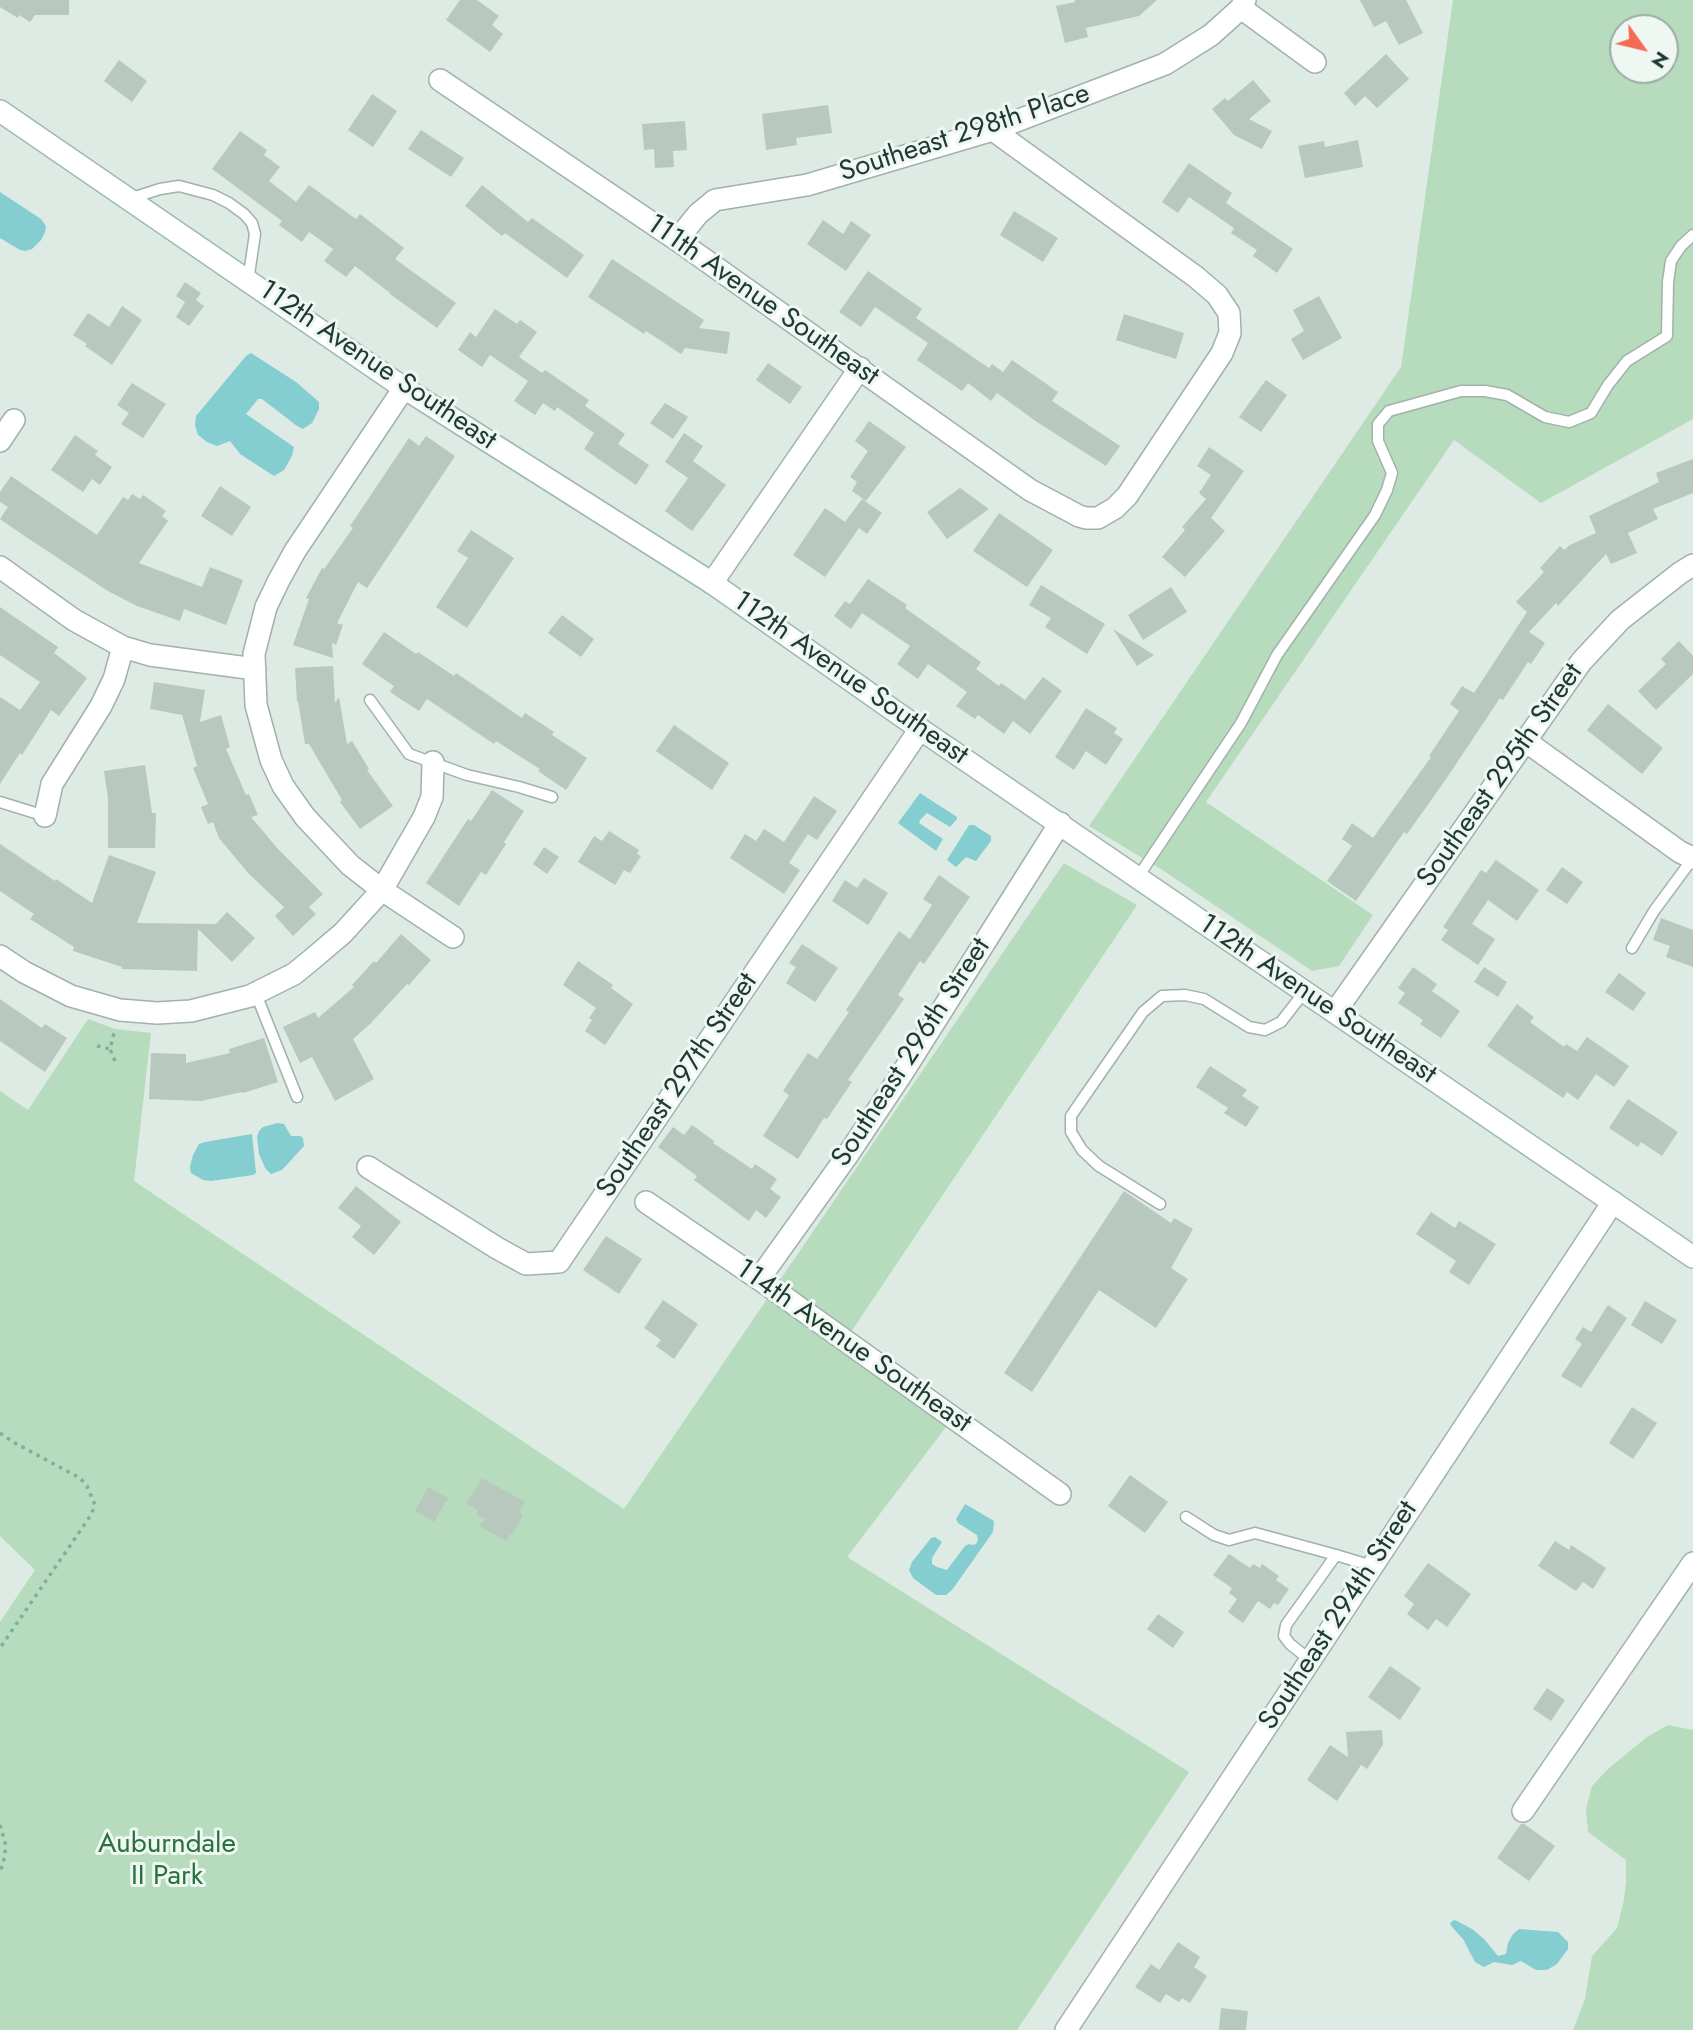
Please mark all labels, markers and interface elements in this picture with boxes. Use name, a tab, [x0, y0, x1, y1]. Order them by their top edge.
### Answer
north arrow	[1609, 14, 1679, 84]
text: N	[1645, 46, 1676, 74]
street label: Southeast 298th Place	[836, 78, 1094, 190]
street label: 111th Avenue Southeast	[639, 208, 885, 394]
street label: 112th Avenue Southeast	[252, 274, 502, 458]
street label: 112th Avenue Southeast	[726, 585, 974, 773]
street label: Southeast 295th Street	[1411, 658, 1591, 894]
street label: 112th Avenue Southeast	[1192, 908, 1442, 1092]
street label: Southeast 296th Street	[826, 932, 998, 1174]
street label: Southeast 297th Street	[590, 967, 766, 1205]
street label: 114th Avenue Southeast	[729, 1253, 977, 1441]
street label: Southeast 294th Street	[1252, 1495, 1426, 1737]
park label: Auburndale II Park	[98, 1828, 236, 1894]

